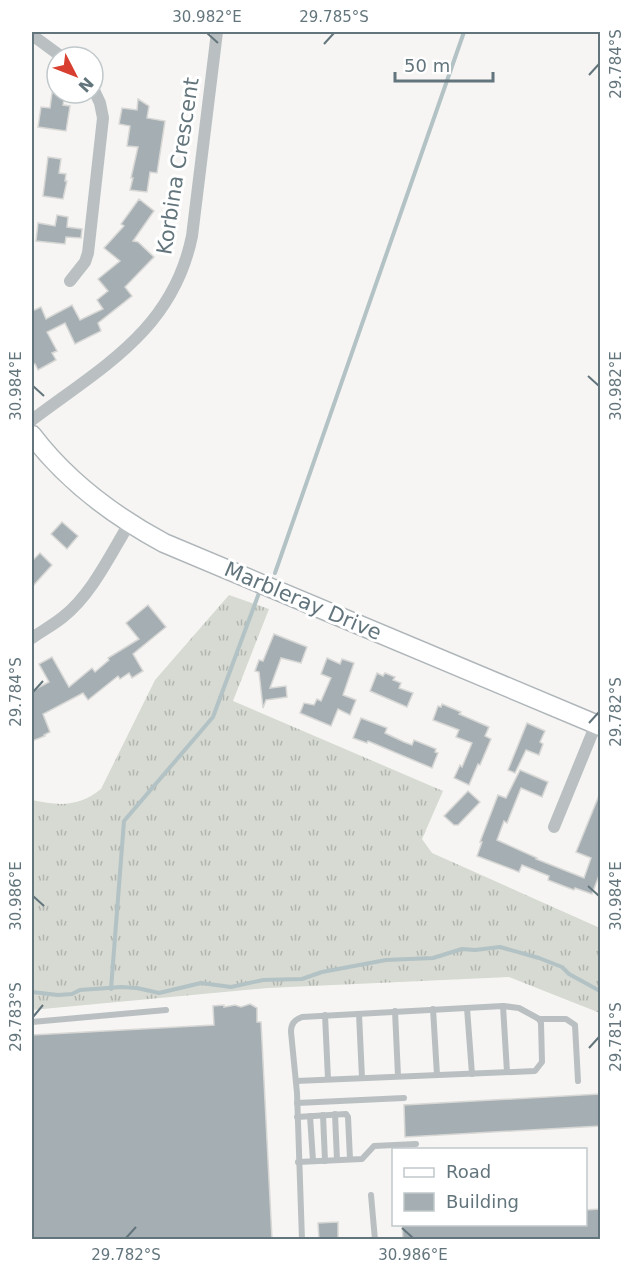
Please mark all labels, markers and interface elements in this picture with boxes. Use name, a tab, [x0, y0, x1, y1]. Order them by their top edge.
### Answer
text: 30.982°E	[172, 8, 242, 26]
text: 29.785°S	[299, 8, 369, 26]
text: 29.784°S	[607, 29, 625, 99]
north arrow	[45, 45, 105, 105]
scale bar	[395, 45, 492, 83]
text: 50 m	[404, 55, 450, 76]
text: N	[74, 73, 97, 96]
street label: Korbina Crescent	[152, 76, 204, 256]
text: 30.984°E	[7, 351, 25, 421]
text: 30.982°E	[607, 351, 625, 421]
street label: Marbleray Drive	[221, 557, 385, 645]
text: 29.784°S	[7, 657, 25, 727]
text: 29.782°S	[607, 677, 625, 747]
text: 30.986°E	[7, 861, 25, 931]
text: 30.984°E	[607, 861, 625, 931]
text: 29.783°S	[7, 982, 25, 1052]
text: 29.781°S	[607, 1002, 625, 1072]
legend	[392, 1148, 587, 1226]
text: Road	[446, 1161, 491, 1182]
text: Building	[446, 1191, 519, 1212]
text: 29.782°S	[91, 1246, 161, 1264]
text: 30.986°E	[378, 1246, 448, 1264]

